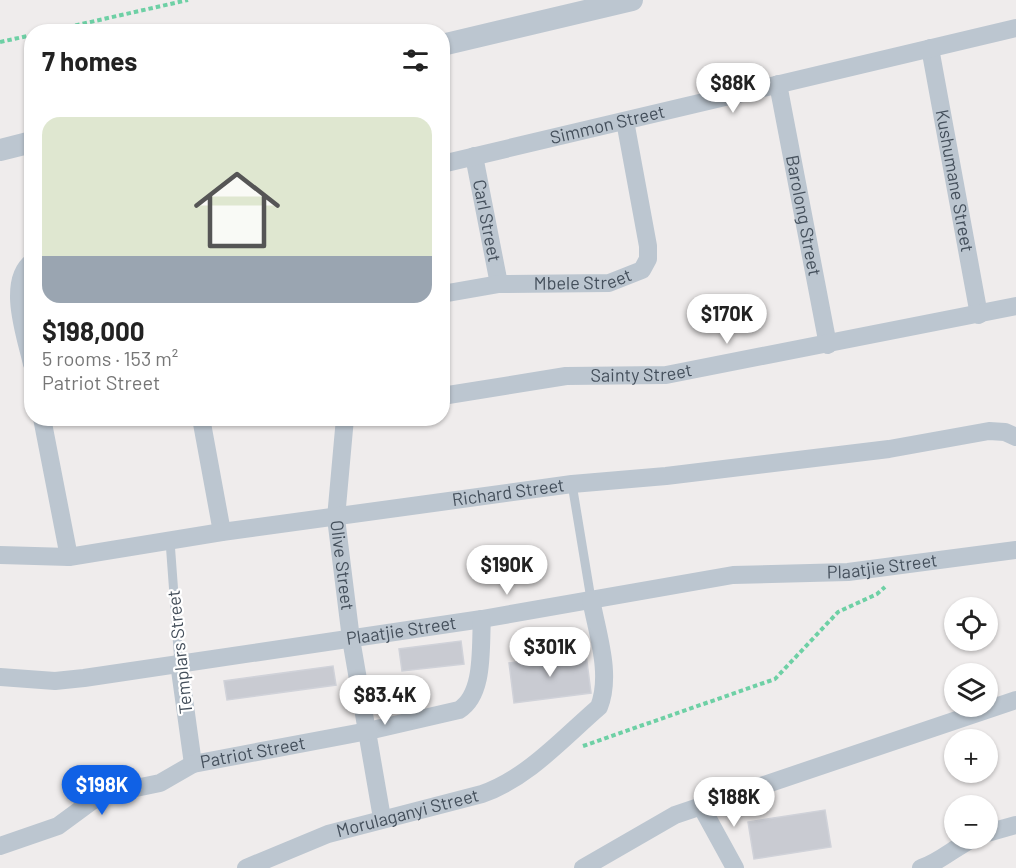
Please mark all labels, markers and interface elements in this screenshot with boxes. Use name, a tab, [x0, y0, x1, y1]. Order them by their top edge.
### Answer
icon: filters	[399, 44, 432, 77]
text: 7 homes	[42, 45, 137, 76]
pin: $88K	[697, 63, 769, 114]
text: $88K	[710, 70, 756, 94]
street label: Simmon Street	[548, 100, 667, 148]
street label: Kushumane Street	[931, 107, 979, 254]
street label: Barolong Street	[782, 153, 827, 278]
icon: home	[183, 156, 291, 264]
street label: Carl Street	[469, 177, 506, 264]
street label: Mbele Street	[534, 263, 635, 294]
pin: $170K	[685, 294, 769, 345]
text: $170K	[701, 301, 753, 325]
text: $198,000	[42, 315, 145, 346]
text: 5 rooms · 153 m²	[42, 346, 178, 370]
street label: Sainty Street	[590, 358, 694, 386]
text: Patriot Street	[42, 370, 160, 394]
street label: Richard Street	[451, 473, 566, 510]
street label: Olive Street	[326, 519, 359, 611]
pin: $190K	[465, 545, 549, 596]
street label: Plaatjie Street	[827, 548, 939, 583]
text: $190K	[480, 552, 534, 576]
street label: Templars Street	[162, 589, 196, 715]
map controls	[944, 597, 998, 849]
button: locate	[944, 597, 998, 651]
street label: Plaatjie Street	[345, 611, 458, 649]
pin: $301K	[508, 627, 592, 678]
text: $301K	[523, 634, 577, 658]
button: layers	[944, 663, 998, 717]
pin: $83.4K	[336, 675, 434, 726]
text: $83.4K	[353, 682, 417, 706]
button: +	[944, 729, 998, 783]
street label: Patriot Street	[198, 731, 307, 772]
pin: $198K	[60, 765, 144, 816]
text: $198K	[76, 772, 128, 796]
pin: $188K	[692, 777, 776, 828]
street label: Morulaganyi Street	[334, 783, 481, 841]
text: $188K	[708, 784, 760, 808]
button: −	[944, 795, 998, 849]

